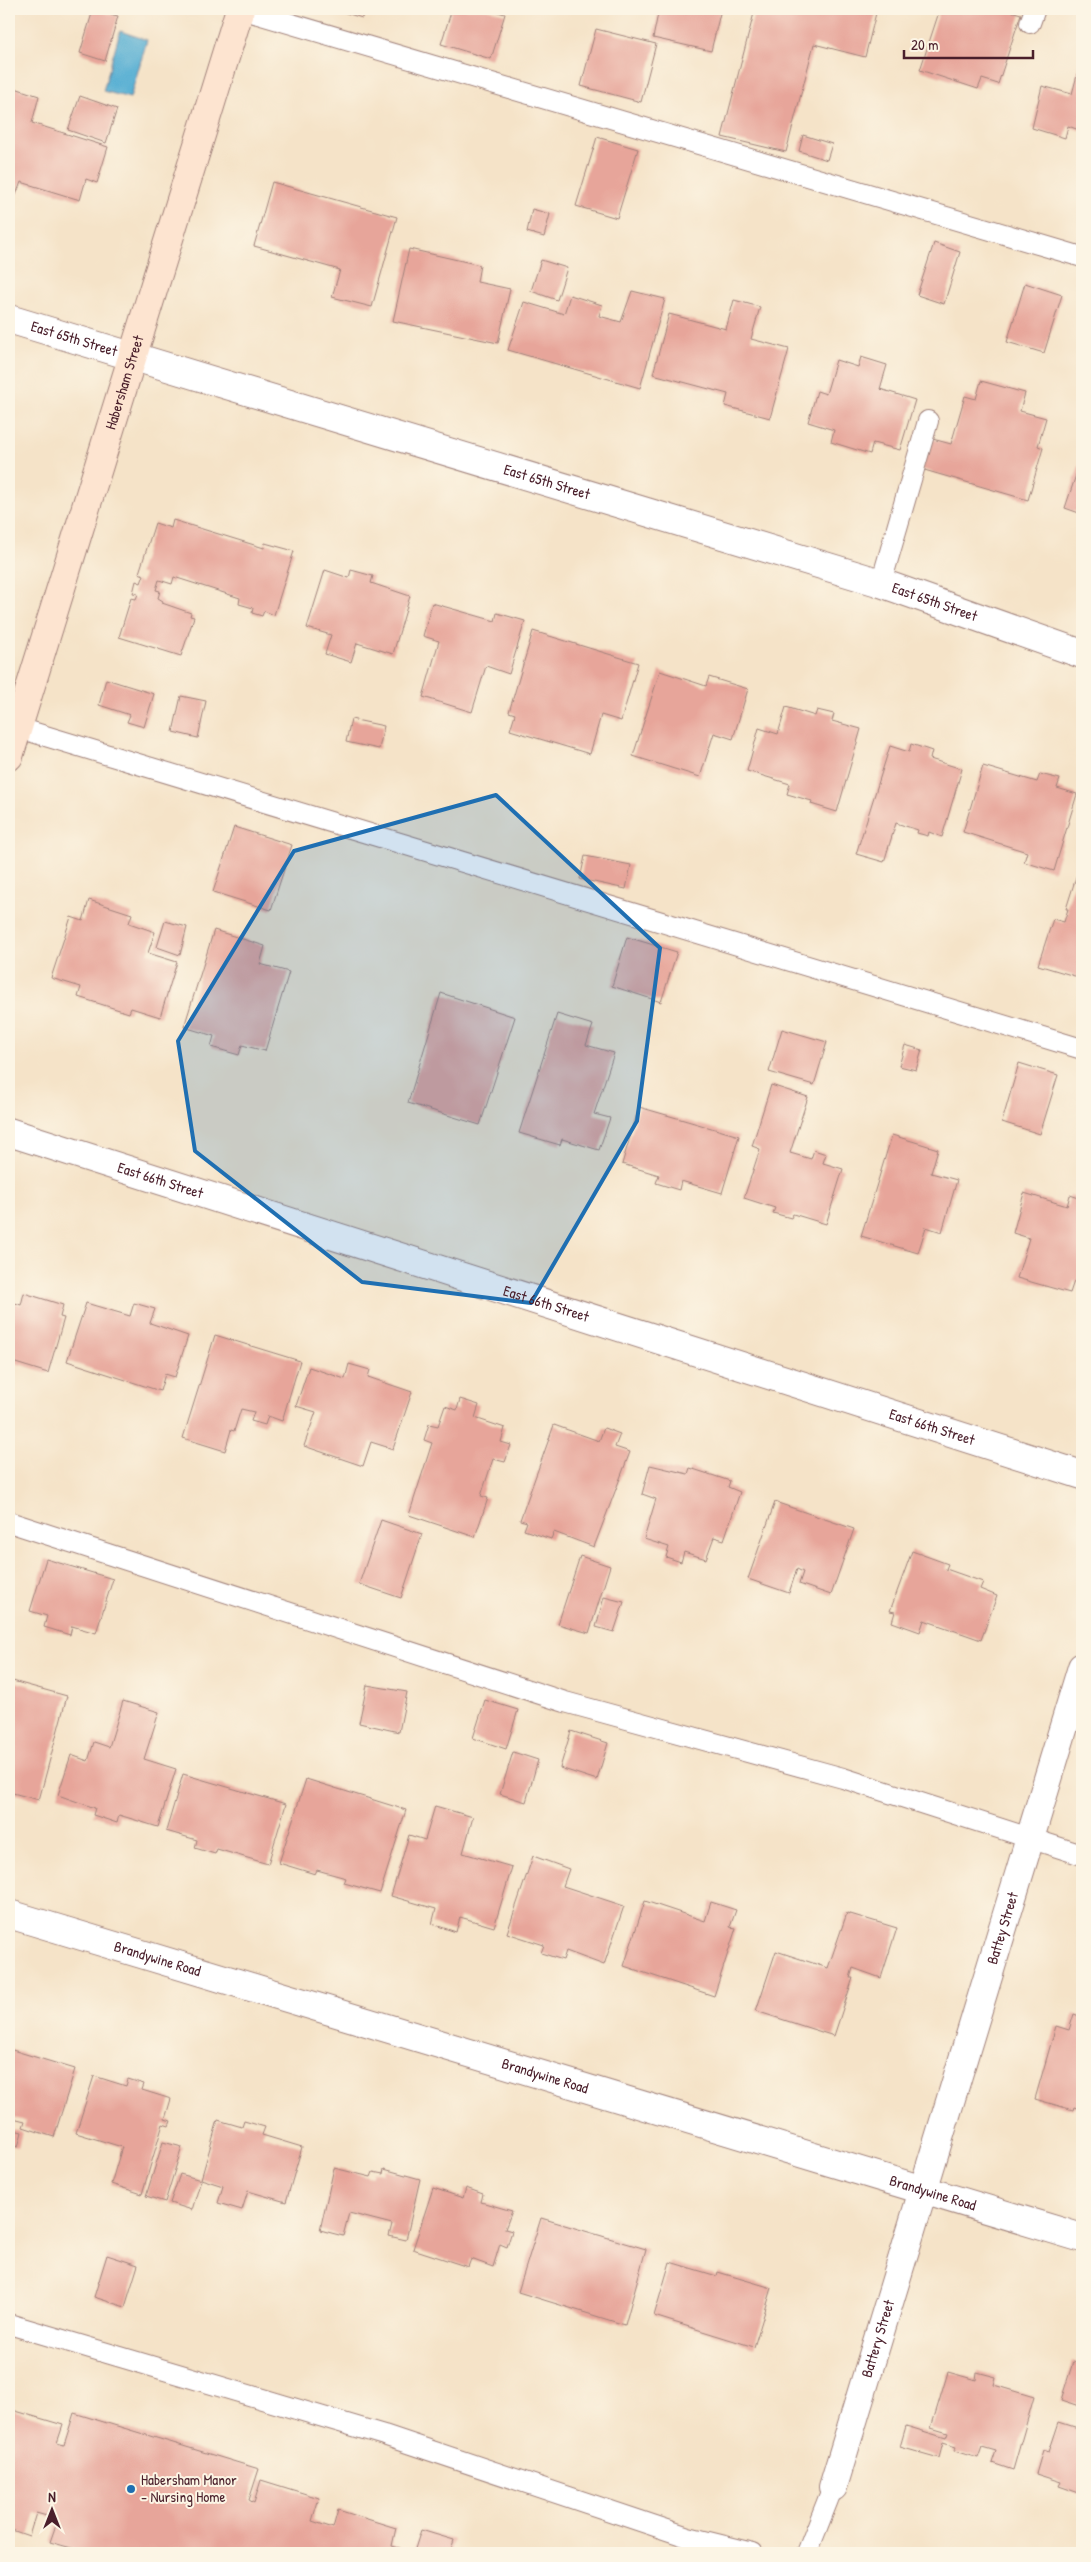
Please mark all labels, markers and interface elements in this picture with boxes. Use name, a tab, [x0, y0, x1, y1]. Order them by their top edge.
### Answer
scale bar	[904, 28, 1032, 60]
text: 20 m	[911, 34, 938, 55]
street label: East 65th Street	[28, 315, 121, 361]
street label: Habersham Street	[100, 332, 149, 432]
street label: East 65th Street	[501, 458, 594, 505]
street label: East 65th Street	[889, 577, 981, 627]
street label: East 66th Street	[115, 1156, 207, 1204]
street label: East 66th Street	[501, 1280, 593, 1327]
street label: East 66th Street	[887, 1403, 978, 1450]
street label: Battey Street	[981, 1889, 1023, 1967]
street label: Brandywine Road	[112, 1935, 204, 1981]
street label: Brandywine Road	[499, 2052, 591, 2098]
street label: Brandywine Road	[887, 2169, 979, 2215]
street label: Battery Street	[856, 2296, 900, 2380]
place label: Habersham Manor - Nursing Home	[141, 2469, 237, 2507]
marker: Habersham Manor - Nursing Home	[125, 2483, 137, 2495]
north arrow	[28, 2484, 78, 2534]
text: N	[48, 2487, 56, 2506]

